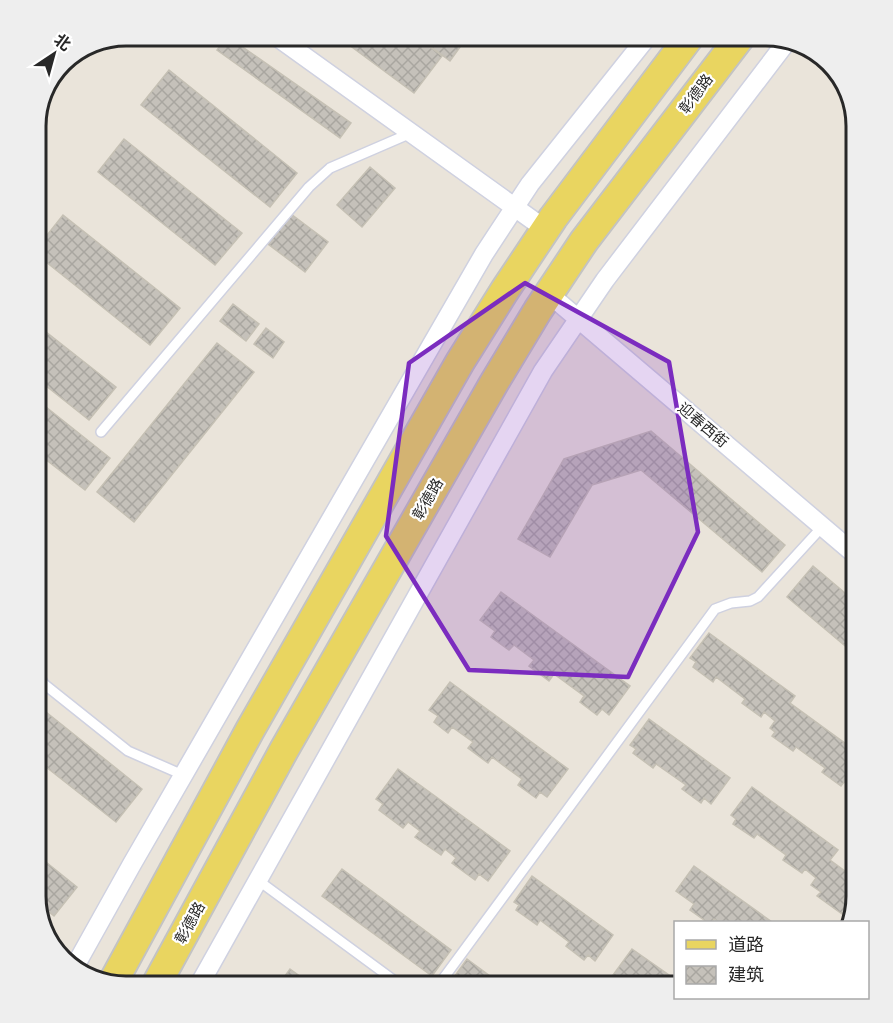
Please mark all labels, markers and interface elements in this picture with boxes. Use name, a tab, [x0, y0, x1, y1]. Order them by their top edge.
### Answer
north arrow	[24, 24, 84, 84]
text: 北	[50, 28, 76, 55]
street label: 彰德路	[674, 69, 717, 117]
street label: 迎春西街	[674, 397, 733, 451]
street label: 彰德路	[407, 474, 447, 523]
street label: 彰德路	[169, 898, 209, 947]
legend	[674, 921, 869, 999]
text: 道路	[728, 932, 764, 956]
text: 建筑	[728, 962, 764, 986]

